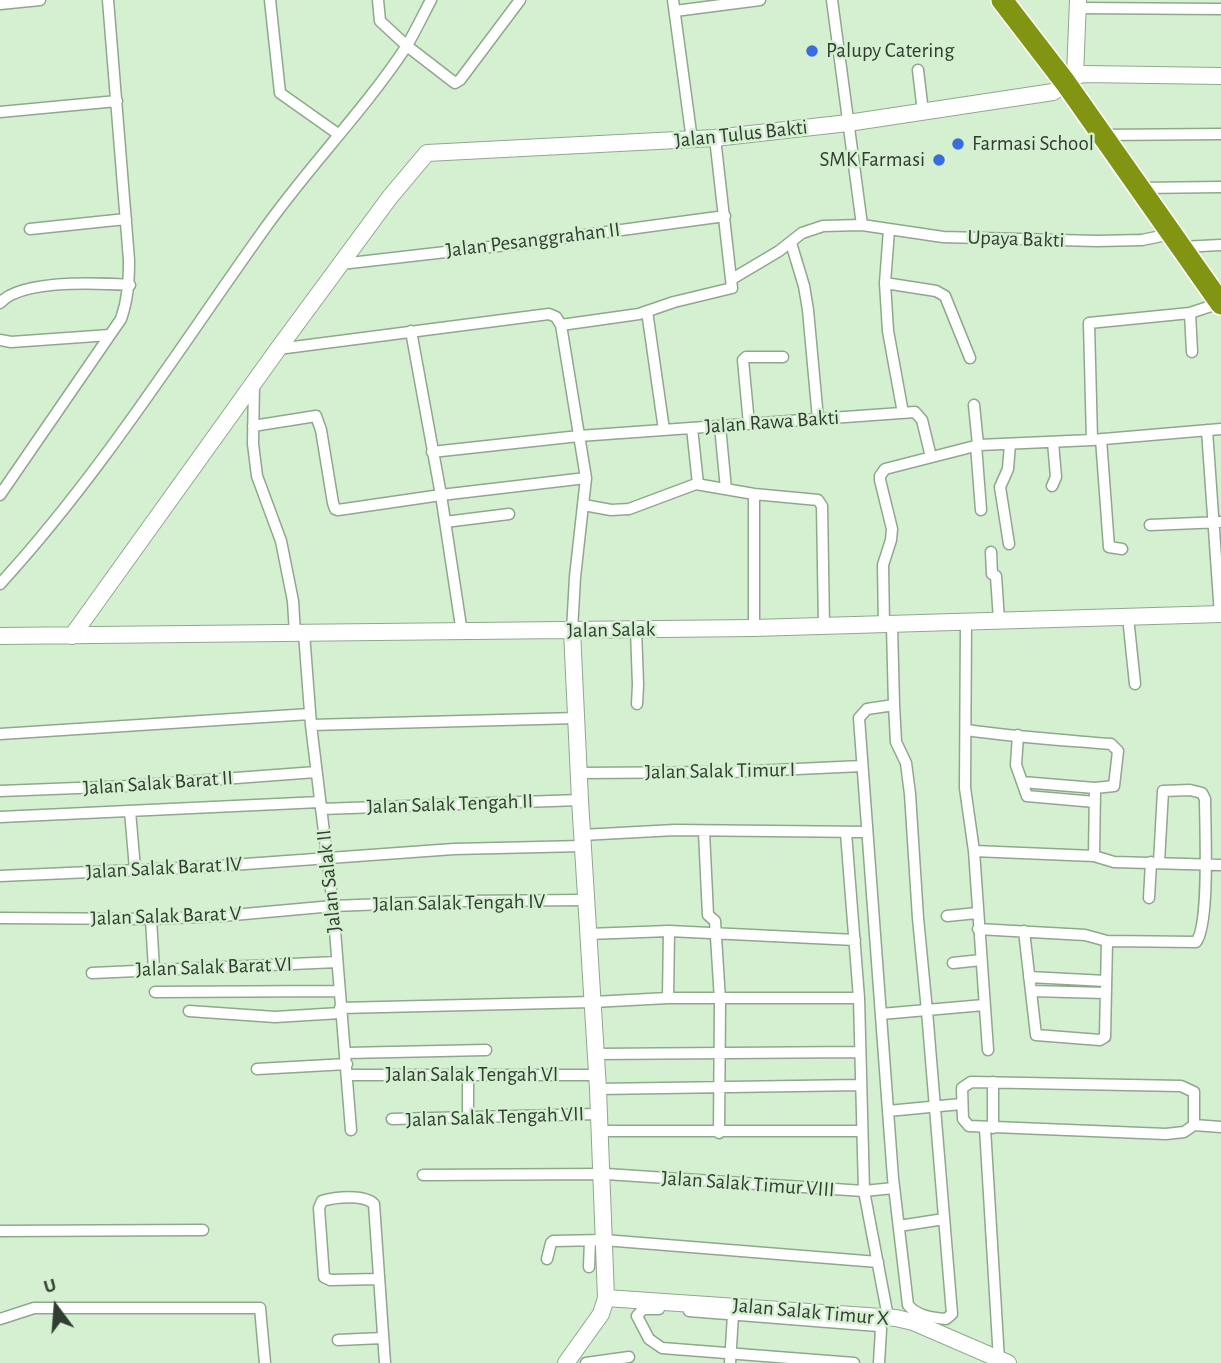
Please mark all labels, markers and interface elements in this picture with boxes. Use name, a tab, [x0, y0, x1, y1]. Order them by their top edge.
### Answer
place label: Palupy Catering	[826, 38, 954, 64]
marker: Palupy Catering	[804, 43, 820, 59]
street label: Jalan Tulus Bakti	[673, 114, 809, 154]
place label: Farmasi School	[972, 131, 1094, 157]
marker: Farmasi School	[950, 136, 966, 152]
place label: SMK Farmasi	[819, 147, 925, 173]
marker: SMK Farmasi	[931, 152, 947, 168]
street label: Jalan Pesanggrahan II	[444, 217, 622, 263]
street label: Upaya Bakti	[967, 225, 1065, 253]
street label: Jalan Rawa Bakti	[704, 405, 840, 439]
street label: Jalan Salak	[567, 617, 655, 643]
street label: Jalan Salak Timur I	[645, 757, 795, 785]
street label: Jalan Salak Barat II	[82, 765, 234, 801]
street label: Jalan Salak Tengah II	[366, 789, 534, 819]
street label: Jalan Salak II	[311, 828, 347, 934]
street label: Jalan Salak Barat IV	[85, 851, 243, 885]
street label: Jalan Salak Tengah IV	[373, 889, 545, 917]
street label: Jalan Salak Barat V	[90, 901, 242, 931]
street label: Jalan Salak Barat VI	[135, 952, 293, 982]
street label: Jalan Salak Tengah VI	[386, 1062, 558, 1088]
street label: Jalan Salak Tengah VII	[405, 1101, 585, 1133]
street label: Jalan Salak Timur VIII	[661, 1165, 835, 1203]
north arrow	[21, 1272, 91, 1342]
text: U	[42, 1276, 59, 1297]
street label: Jalan Salak Timur X	[732, 1293, 890, 1331]

